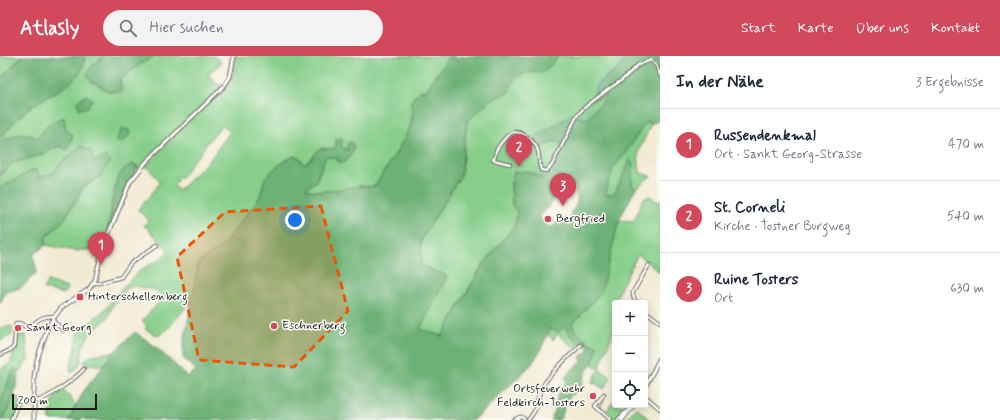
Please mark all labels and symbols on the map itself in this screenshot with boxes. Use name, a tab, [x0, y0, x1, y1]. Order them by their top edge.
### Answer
pin: 2	[506, 134, 532, 167]
pin: 3	[550, 173, 576, 206]
your location	[285, 210, 305, 230]
place label: Bergfried	[556, 211, 605, 227]
marker: Bergfried	[543, 214, 553, 224]
pin: 1	[88, 232, 114, 265]
place label: Hinterschellenberg	[88, 289, 188, 306]
marker: Hinterschellenberg	[75, 292, 85, 302]
place label: Eschnerberg	[282, 318, 346, 335]
place label: Sankt Georg	[26, 320, 91, 336]
marker: Eschnerberg	[269, 321, 279, 331]
marker: Sankt Georg	[13, 323, 23, 333]
place label: Ortsfeuerwehr Feldkirch-Tosters	[497, 381, 585, 411]
marker: Ortsfeuerwehr Feldkirch-Tosters	[588, 391, 598, 401]
scale bar	[12, 392, 97, 411]

